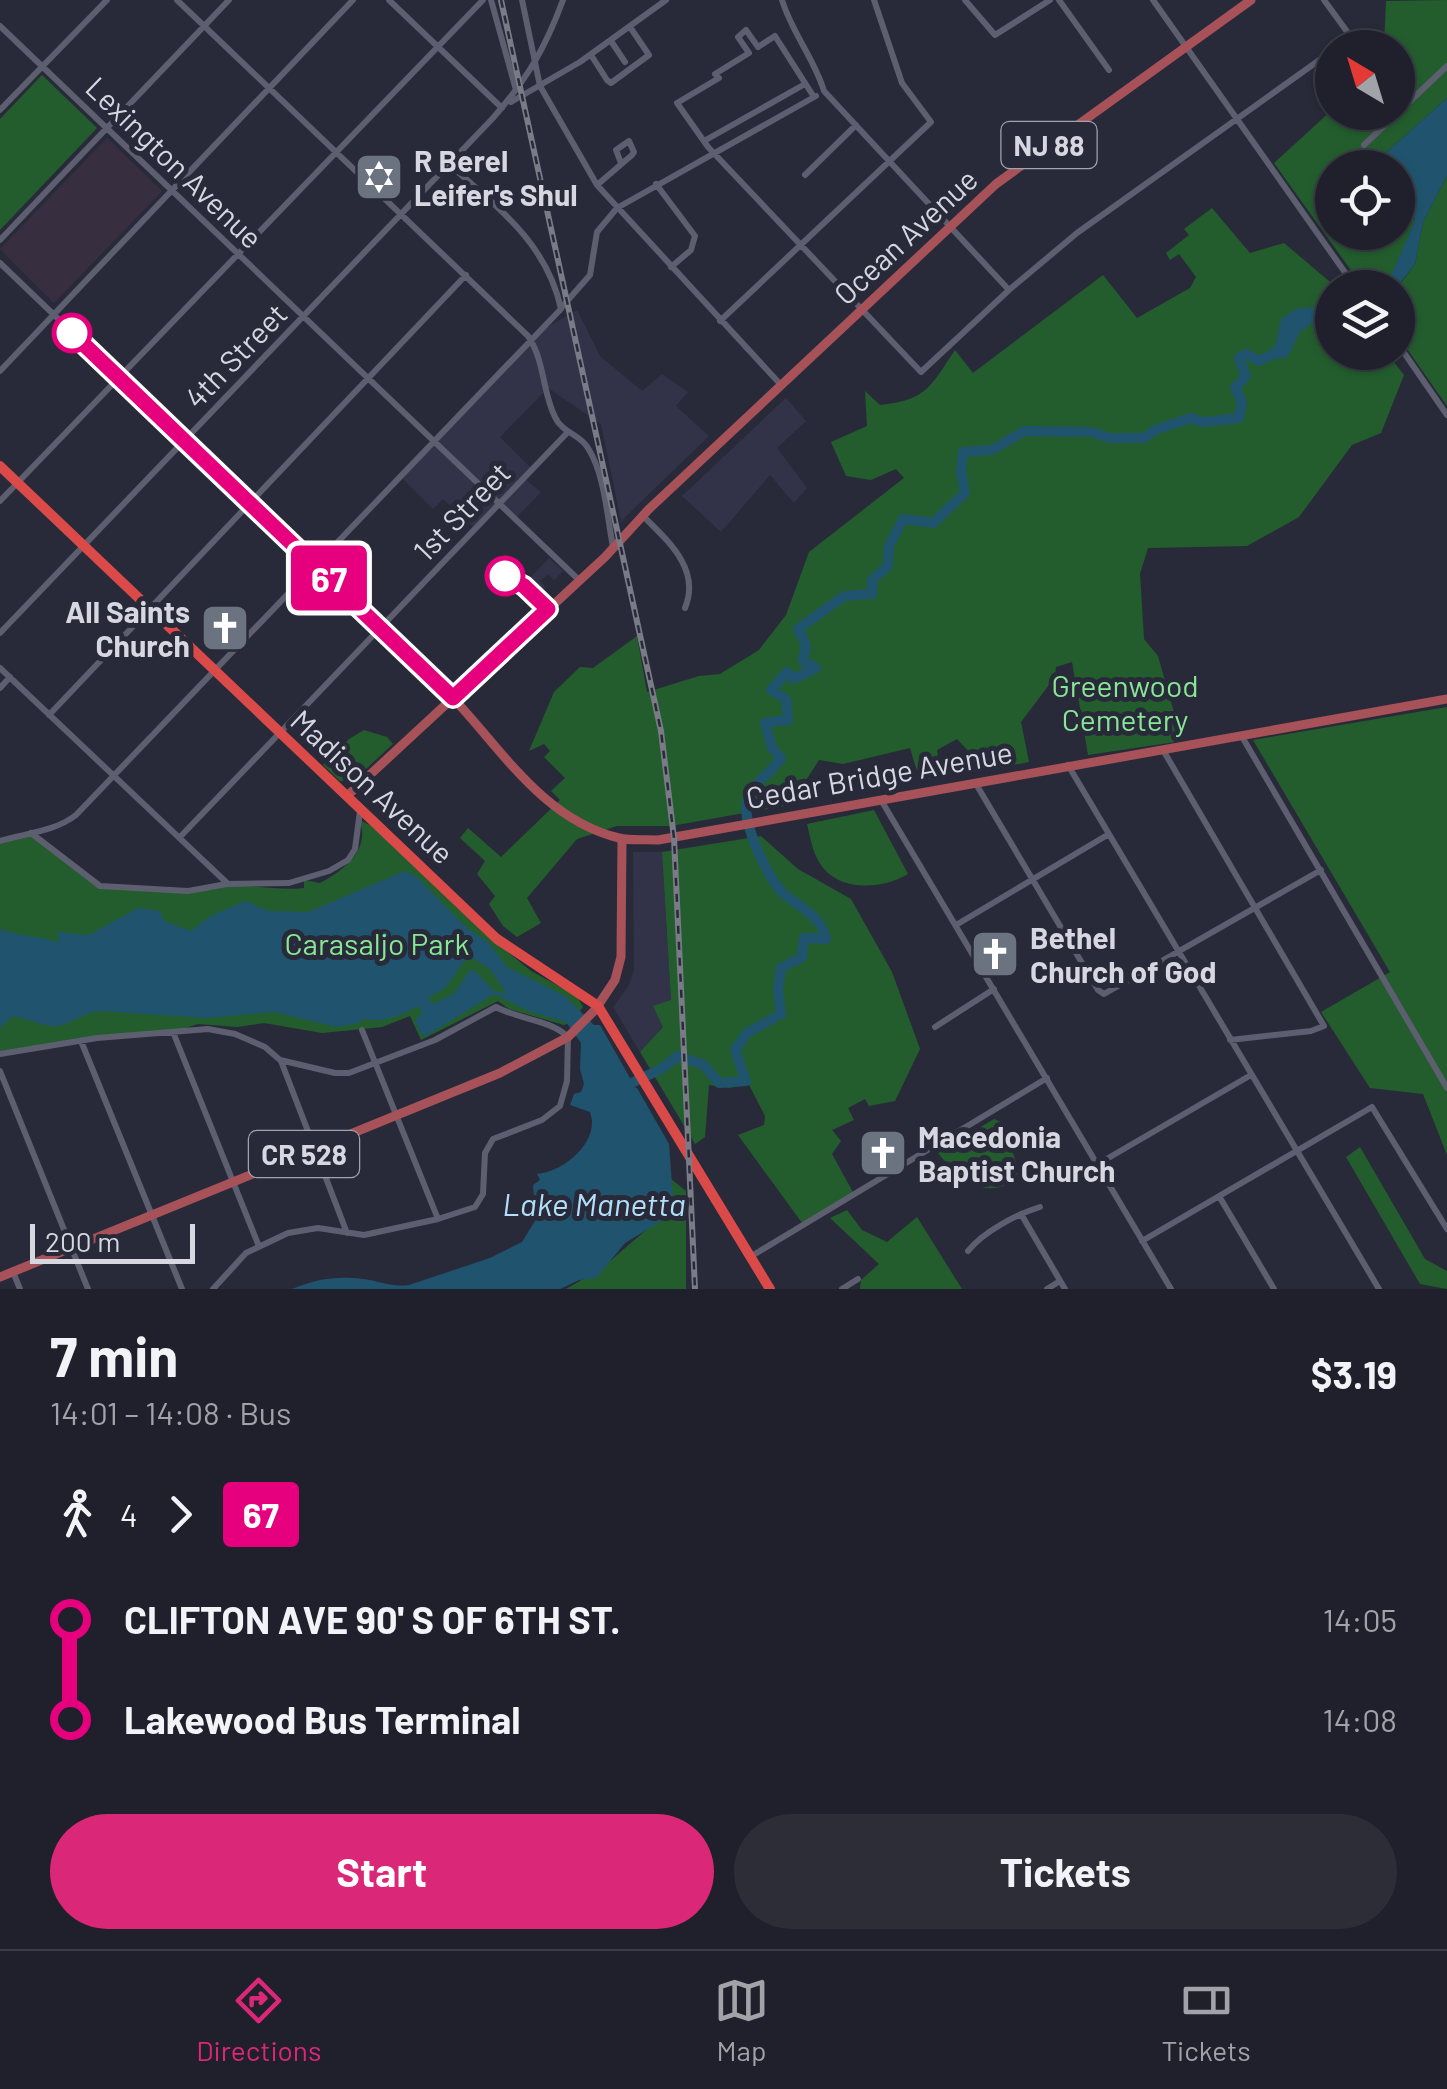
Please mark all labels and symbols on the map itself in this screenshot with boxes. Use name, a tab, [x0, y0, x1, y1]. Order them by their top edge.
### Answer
north arrow	[1315, 30, 1415, 130]
street label: Lexington Avenue	[79, 69, 271, 255]
road number: NJ 88	[1002, 122, 1096, 168]
place label: R Berel Leifer's Shul	[414, 142, 578, 212]
synagogue icon: R Berel Leifer's Shul	[353, 151, 405, 203]
street label: Ocean Avenue	[826, 160, 984, 312]
street label: 4th Street	[176, 295, 294, 415]
unlabelled marker	[53, 314, 91, 352]
street label: 1st Street	[405, 454, 517, 568]
line badge: 67	[284, 546, 374, 610]
unlabelled marker	[486, 557, 524, 595]
place label: All Saints Church	[65, 593, 190, 663]
church icon: All Saints Church	[199, 602, 251, 654]
park label: Greenwood Cemetery	[1051, 667, 1199, 737]
street label: Madison Avenue	[284, 702, 462, 870]
street label: Cedar Bridge Avenue	[743, 733, 1015, 815]
place label: Bethel Church of God	[1030, 919, 1217, 989]
park label: Carasaljo Park	[285, 925, 469, 961]
church icon: Bethel Church of God	[969, 928, 1021, 980]
place label: Macedonia Baptist Church	[918, 1118, 1116, 1188]
church icon: Macedonia Baptist Church	[857, 1127, 909, 1179]
road number: CR 528	[249, 1131, 359, 1177]
water label: Lake Manetta	[502, 1184, 686, 1222]
scale bar	[30, 1219, 195, 1264]

